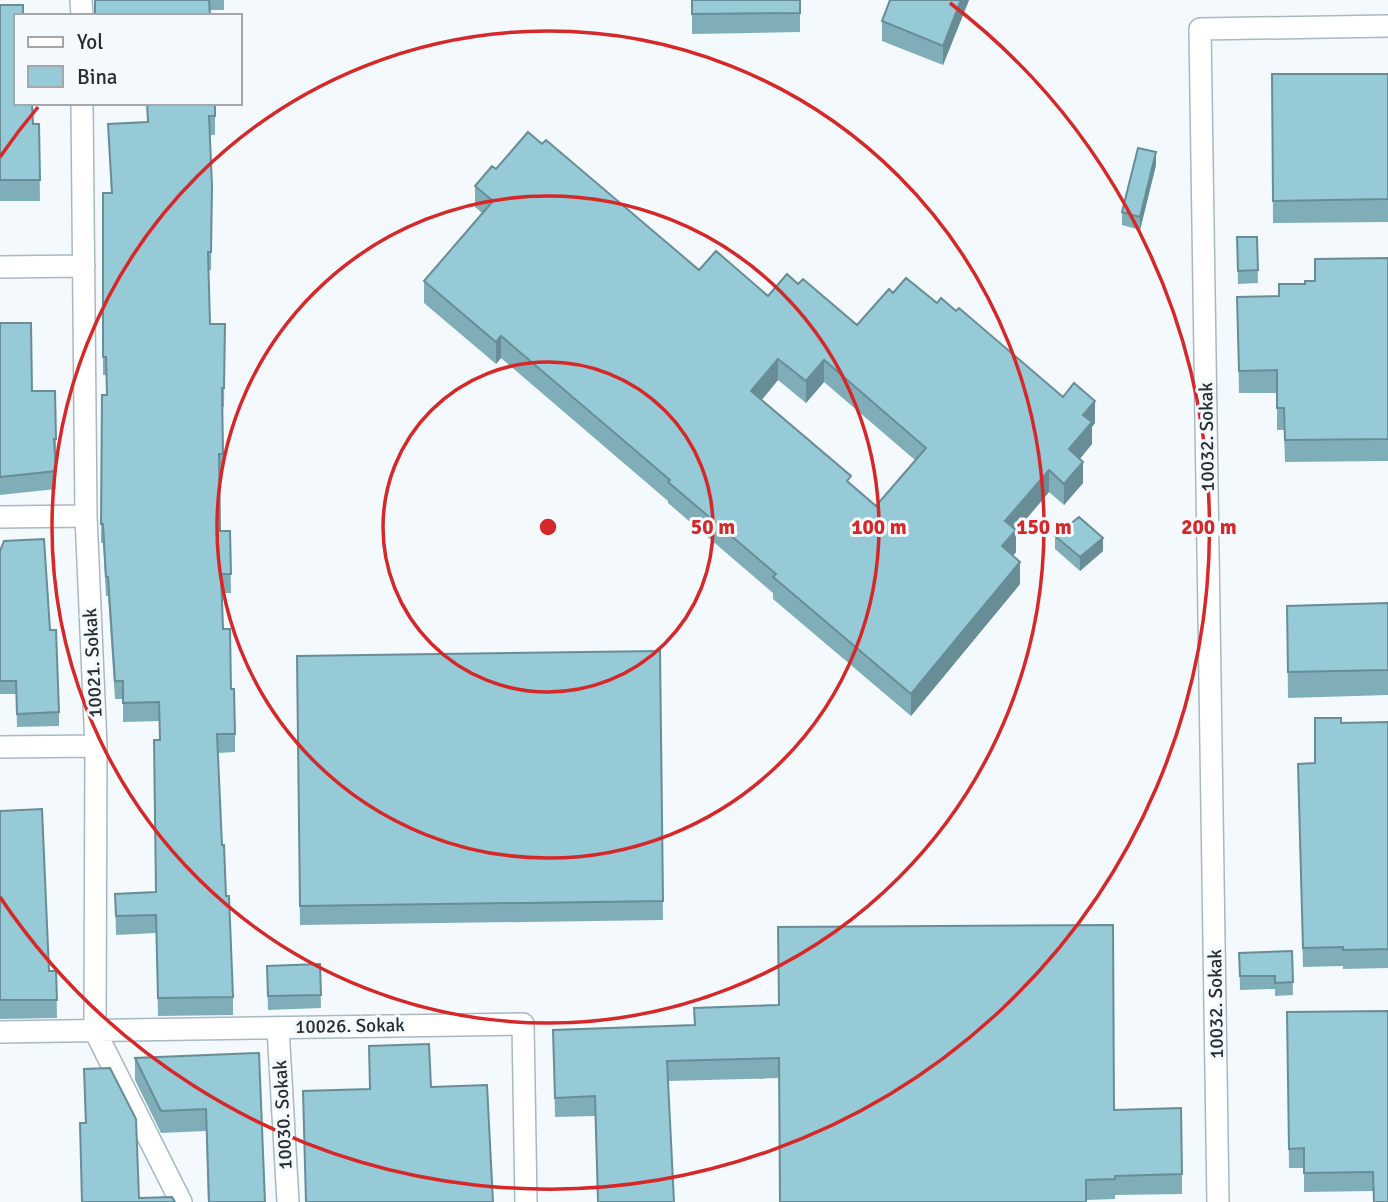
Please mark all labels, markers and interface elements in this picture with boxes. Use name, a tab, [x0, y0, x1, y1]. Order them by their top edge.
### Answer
legend	[14, 14, 242, 105]
text: Yol	[77, 29, 103, 55]
text: Bina	[77, 64, 118, 90]
street label: 10032. Sokak	[1194, 382, 1220, 492]
text: 50 m	[691, 514, 735, 540]
text: 100 m	[851, 514, 907, 540]
text: 150 m	[1016, 514, 1072, 540]
text: 200 m	[1181, 514, 1237, 540]
centre of rings	[536, 515, 560, 539]
street label: 10021. Sokak	[78, 607, 108, 718]
street label: 10032. Sokak	[1203, 949, 1229, 1059]
street label: 10026. Sokak	[295, 1013, 405, 1039]
street label: 10030. Sokak	[268, 1059, 298, 1170]

